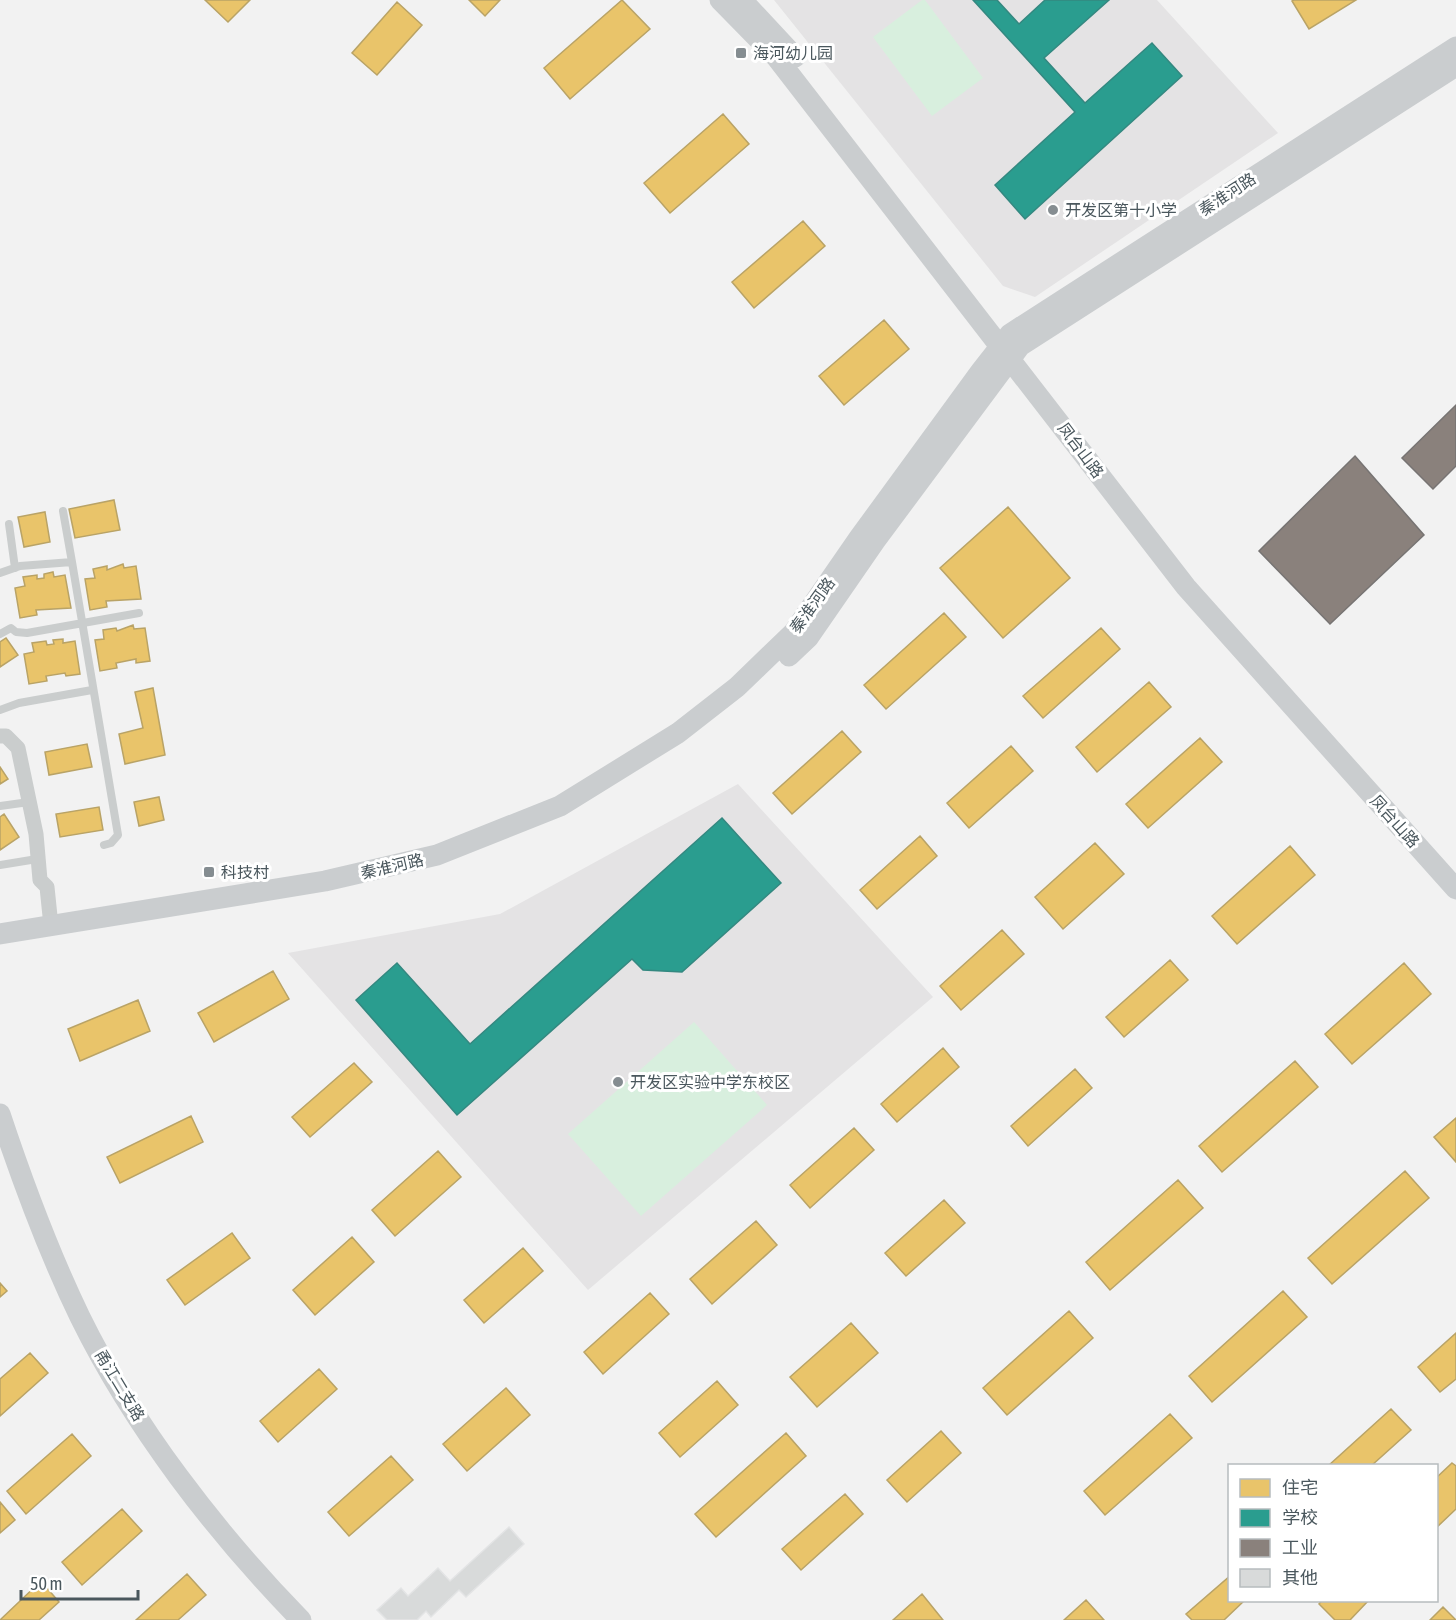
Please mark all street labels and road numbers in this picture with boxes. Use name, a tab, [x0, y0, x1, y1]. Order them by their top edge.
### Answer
street label: 秦淮河路	[1195, 169, 1259, 219]
street label: 凤台山路	[1055, 419, 1107, 481]
street label: 秦淮河路	[786, 574, 838, 636]
street label: 凤台山路	[1367, 791, 1423, 851]
street label: 秦淮河路	[359, 850, 425, 882]
street label: 甬江二支路	[92, 1346, 148, 1424]

